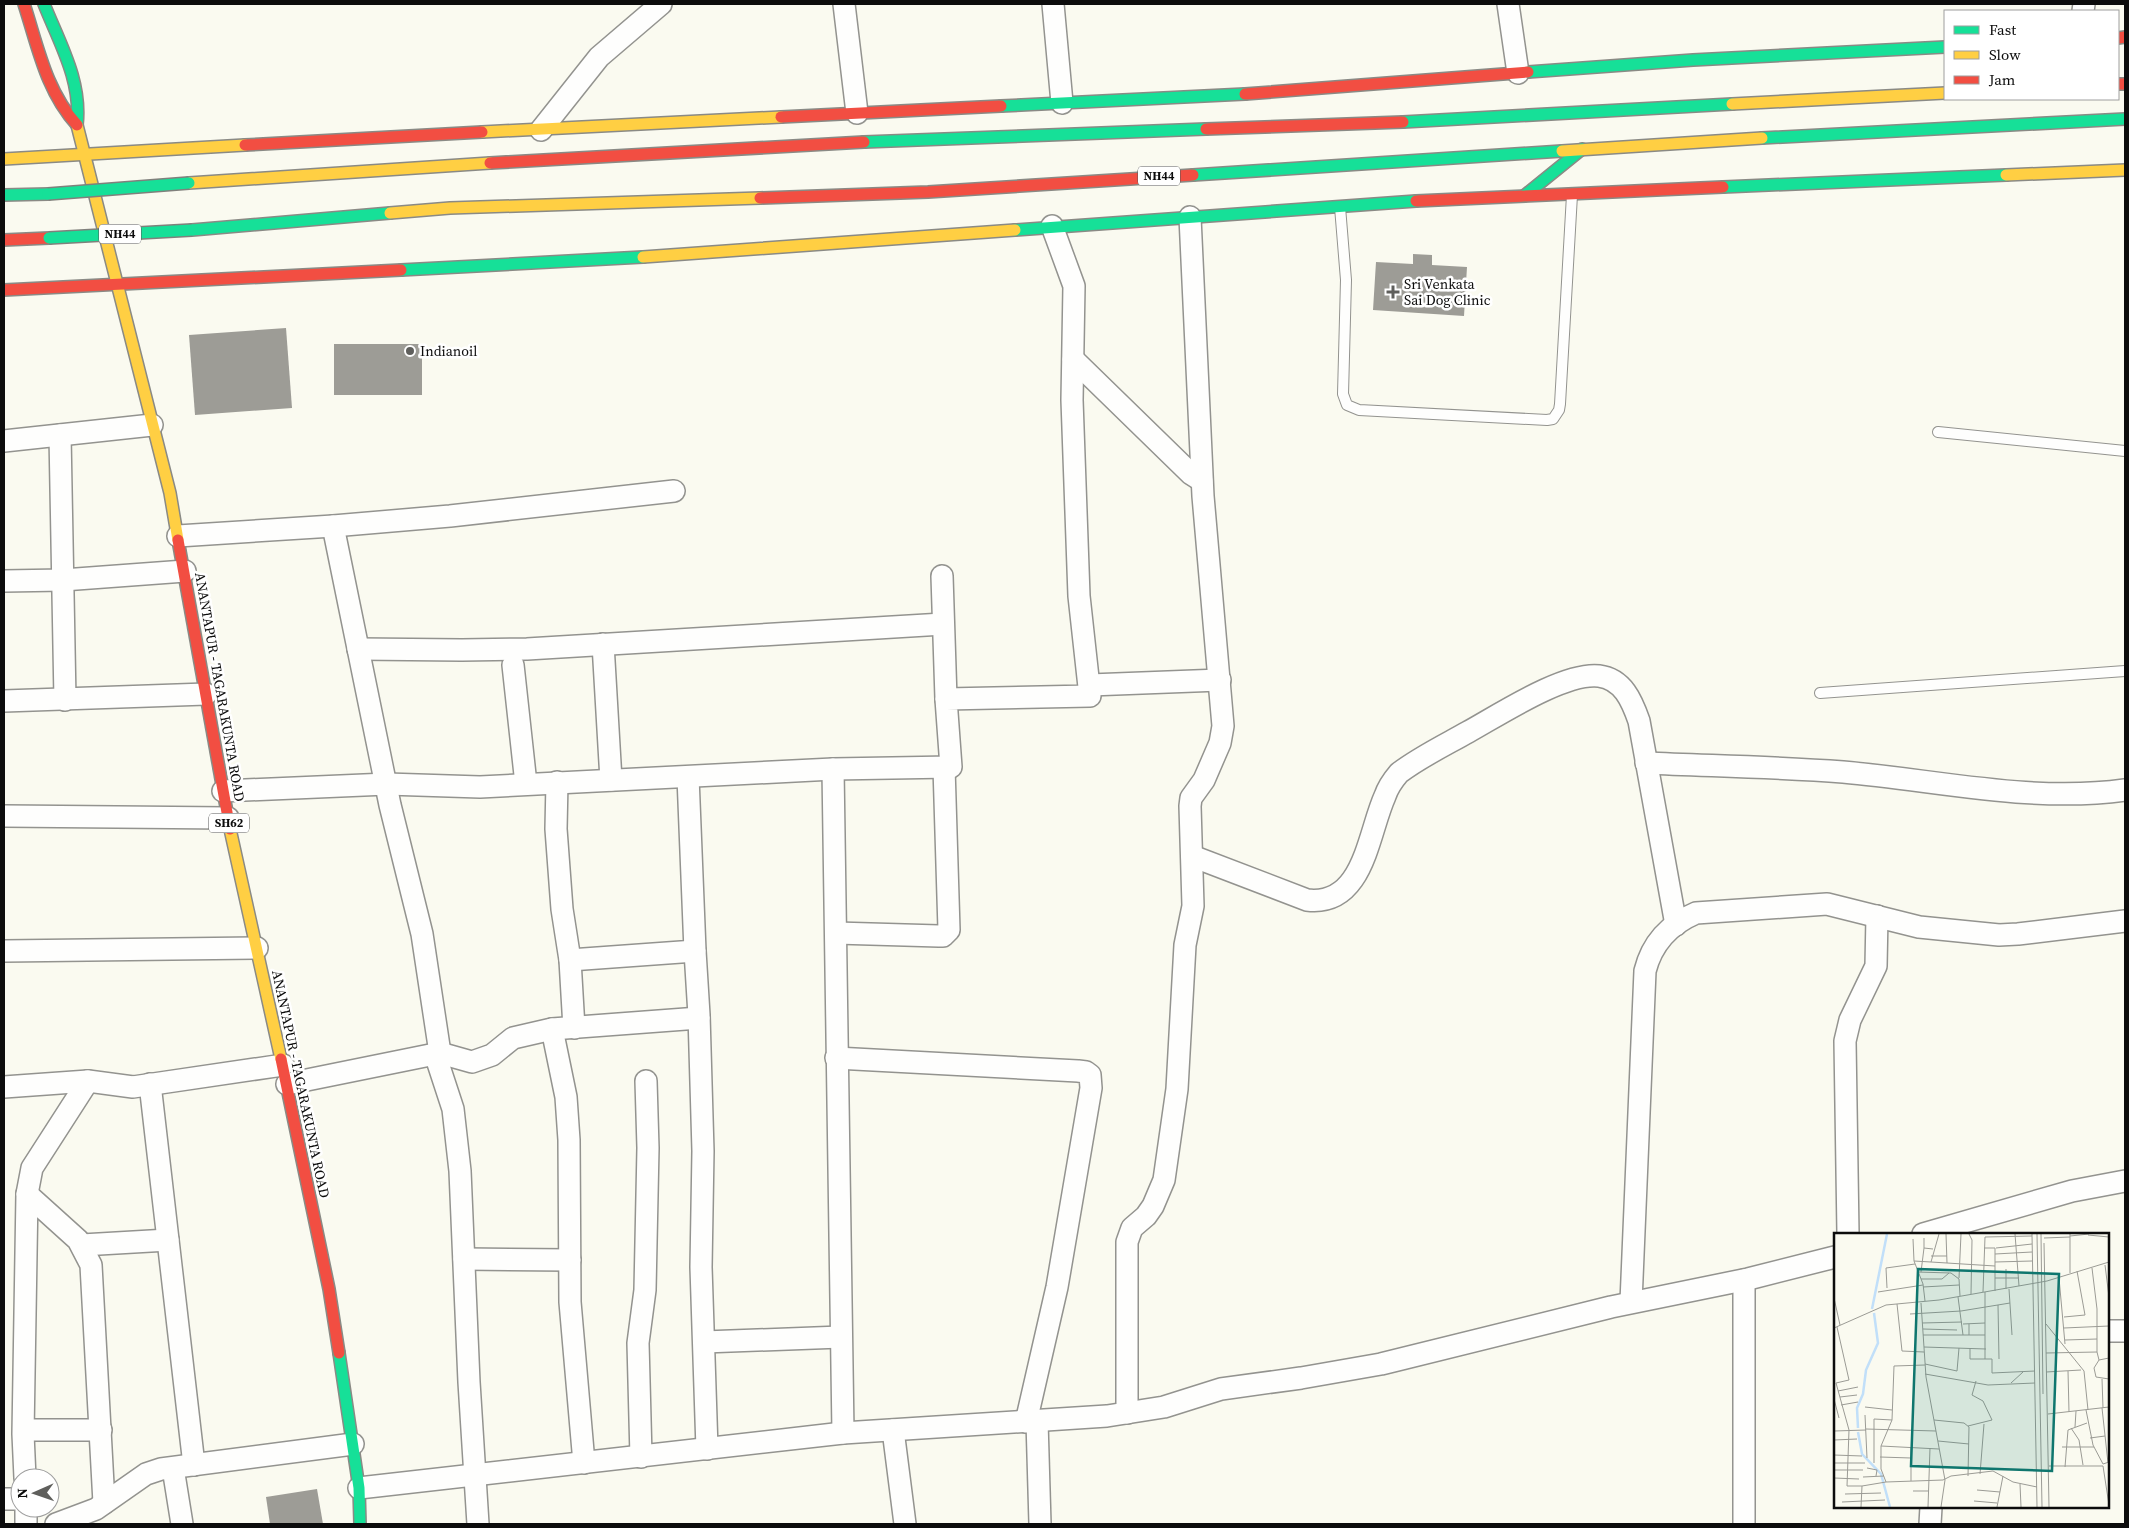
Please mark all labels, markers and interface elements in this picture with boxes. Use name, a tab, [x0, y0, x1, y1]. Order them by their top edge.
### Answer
legend	[1944, 10, 2119, 100]
text: Fast	[1989, 19, 2016, 40]
text: Slow	[1989, 44, 2021, 65]
text: Jam	[1988, 69, 2016, 90]
road number: NH44	[1138, 167, 1180, 186]
road number: NH44	[99, 224, 141, 243]
place label: Sri Venkata Sai Dog Clinic	[1404, 274, 1491, 310]
marker: Sri Venkata Sai Dog Clinic	[1386, 285, 1400, 299]
place label: Indianoil	[420, 341, 477, 361]
marker: Indianoil	[404, 345, 416, 357]
street label: ANANTAPUR - TAGARAKUNTA ROAD	[190, 571, 250, 803]
road number: SH62	[209, 814, 249, 832]
street label: ANANTAPUR - TAGARAKUNTA ROAD	[267, 968, 335, 1200]
inset map	[1834, 1233, 2109, 1508]
north arrow	[10, 1468, 60, 1518]
text: N	[12, 1488, 32, 1499]

